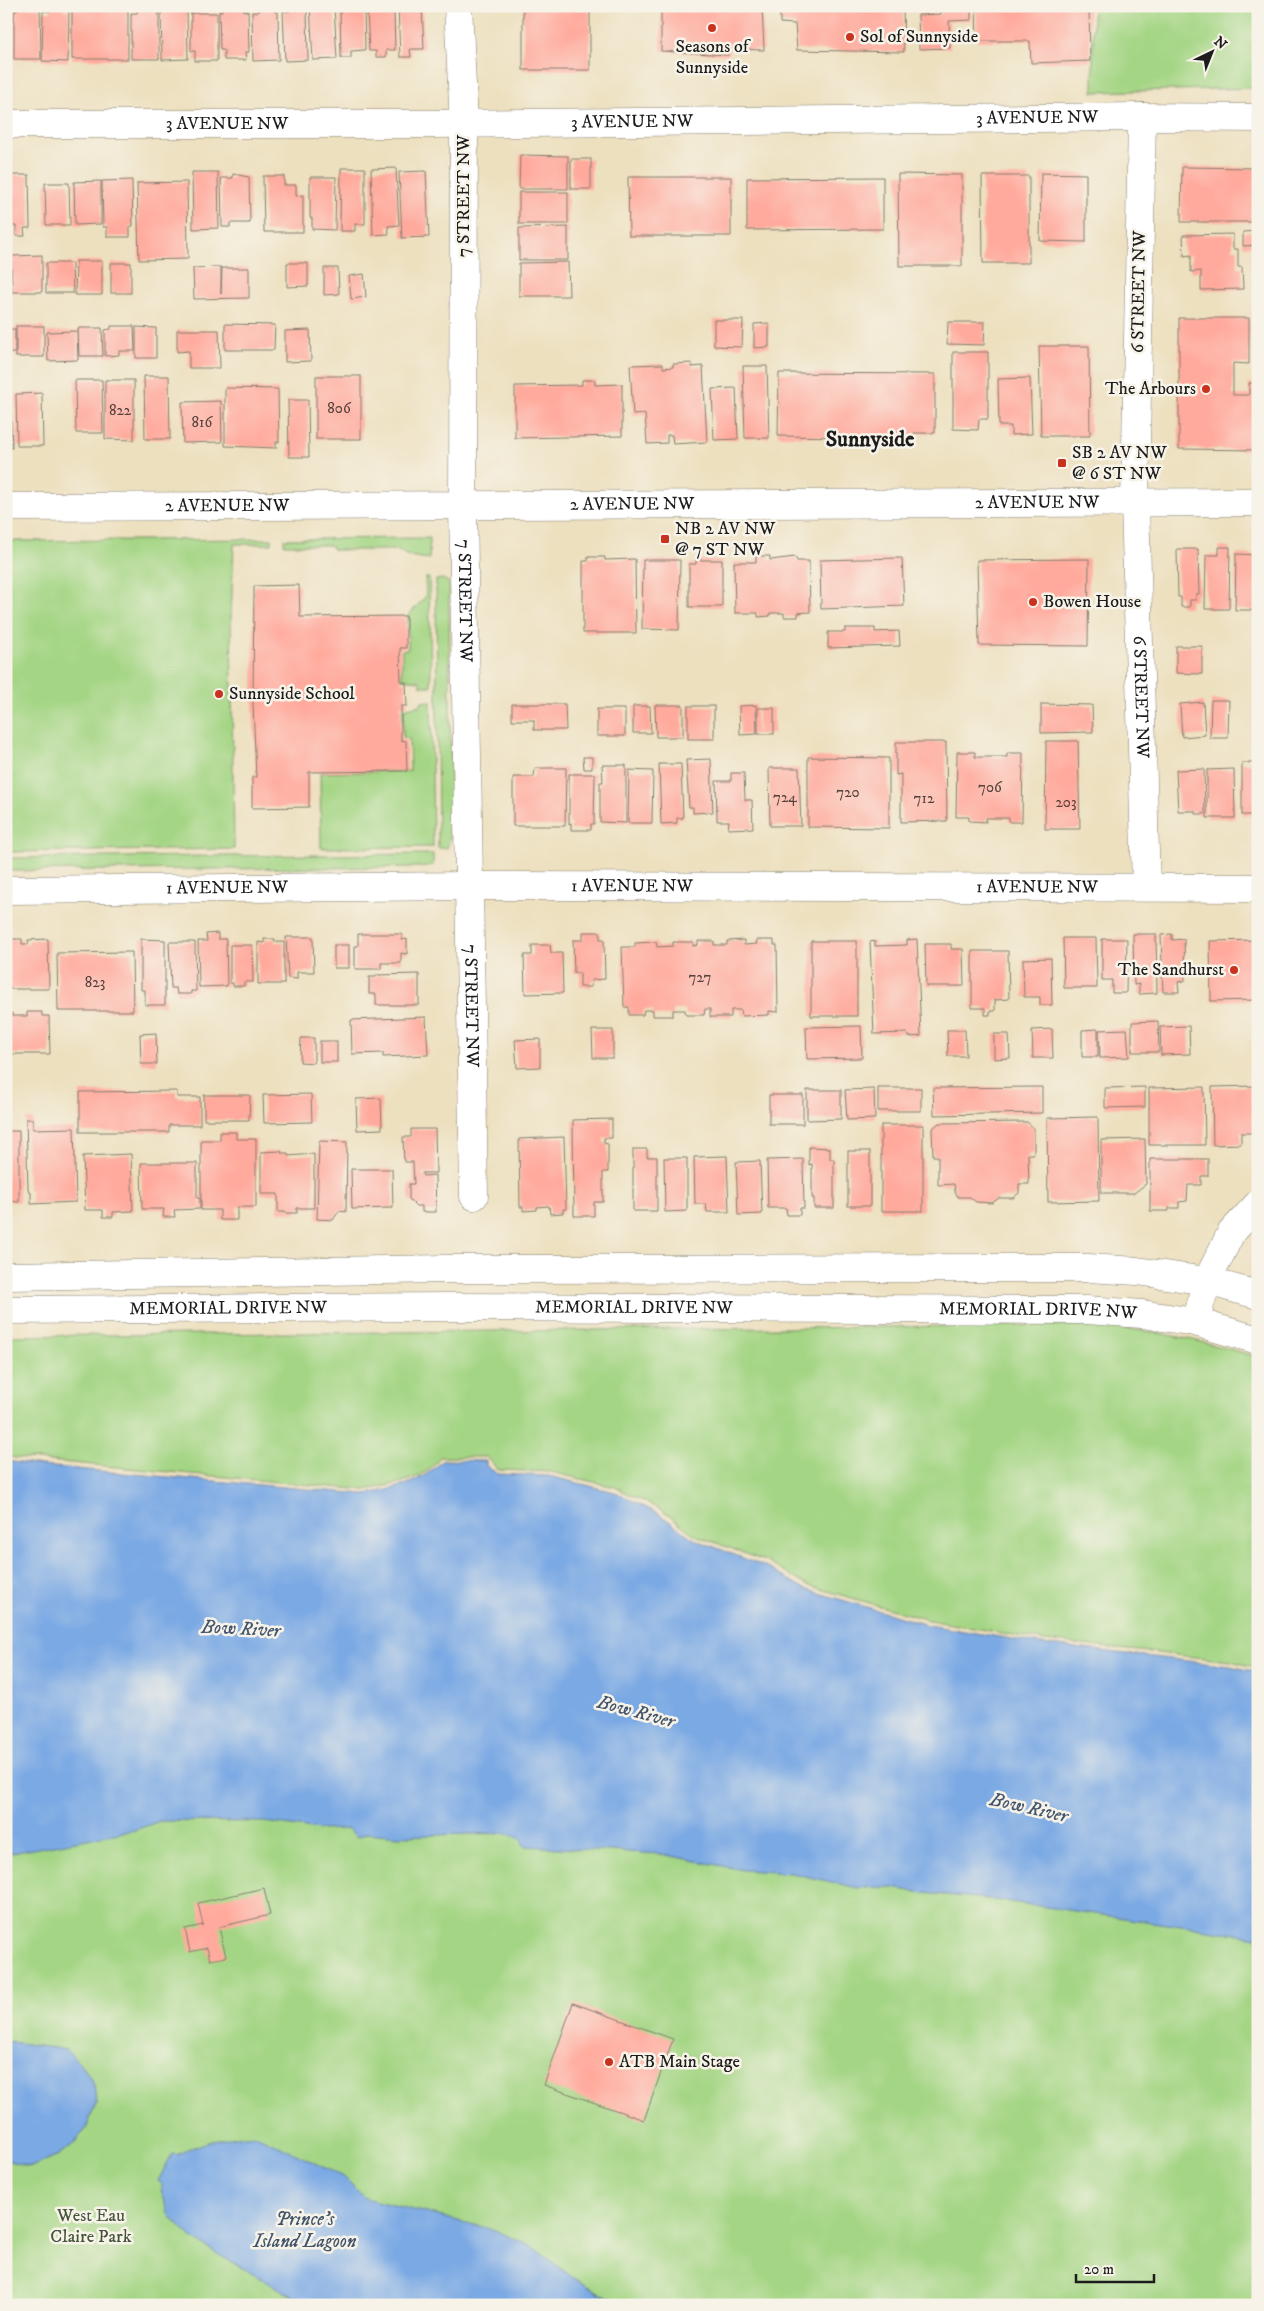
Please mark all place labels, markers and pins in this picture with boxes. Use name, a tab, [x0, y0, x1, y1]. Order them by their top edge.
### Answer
marker: Seasons of Sunnyside	[706, 22, 718, 34]
place label: Sol of Sunnyside	[860, 26, 978, 48]
marker: Sol of Sunnyside	[844, 31, 856, 43]
place label: Seasons of Sunnyside	[675, 36, 752, 79]
place label: The Arbours	[1105, 378, 1196, 400]
marker: The Arbours	[1200, 383, 1212, 395]
place label: SB 2 AV NW @ 6 ST NW	[1072, 442, 1167, 485]
marker: SB 2 AV NW @ 6 ST NW	[1056, 457, 1068, 469]
place label: NB 2 AV NW @ 7 ST NW	[675, 518, 776, 561]
marker: NB 2 AV NW @ 7 ST NW	[659, 533, 671, 545]
place label: Bowen House	[1043, 591, 1141, 613]
marker: Bowen House	[1027, 596, 1039, 608]
place label: Sunnyside School	[229, 683, 355, 705]
marker: Sunnyside School	[213, 688, 225, 700]
place label: The Sandhurst	[1118, 959, 1224, 981]
marker: The Sandhurst	[1228, 964, 1240, 976]
place label: ATB Main Stage	[619, 2051, 740, 2073]
marker: ATB Main Stage	[603, 2056, 615, 2068]

